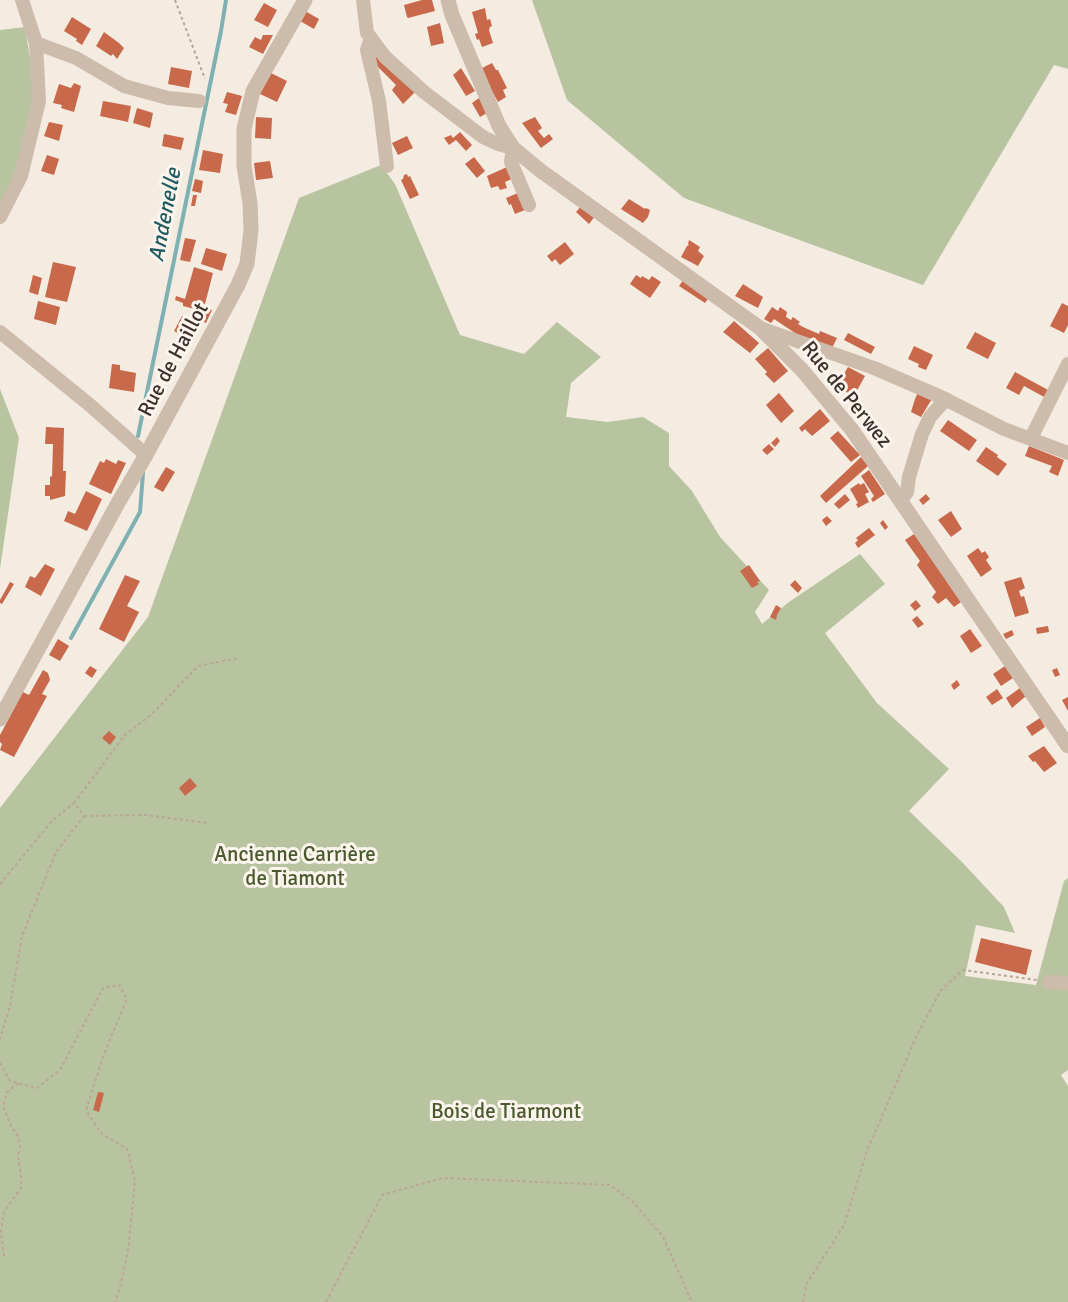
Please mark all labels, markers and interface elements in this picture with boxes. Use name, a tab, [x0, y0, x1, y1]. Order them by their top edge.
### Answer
water label: Andenelle	[144, 166, 188, 264]
street label: Rue de Haillot	[133, 299, 215, 421]
street label: Rue de Perwez	[795, 337, 897, 453]
park label: Ancienne Carrière de Tiamont	[214, 842, 376, 892]
park label: Bois de Tiarmont	[431, 1099, 581, 1125]

